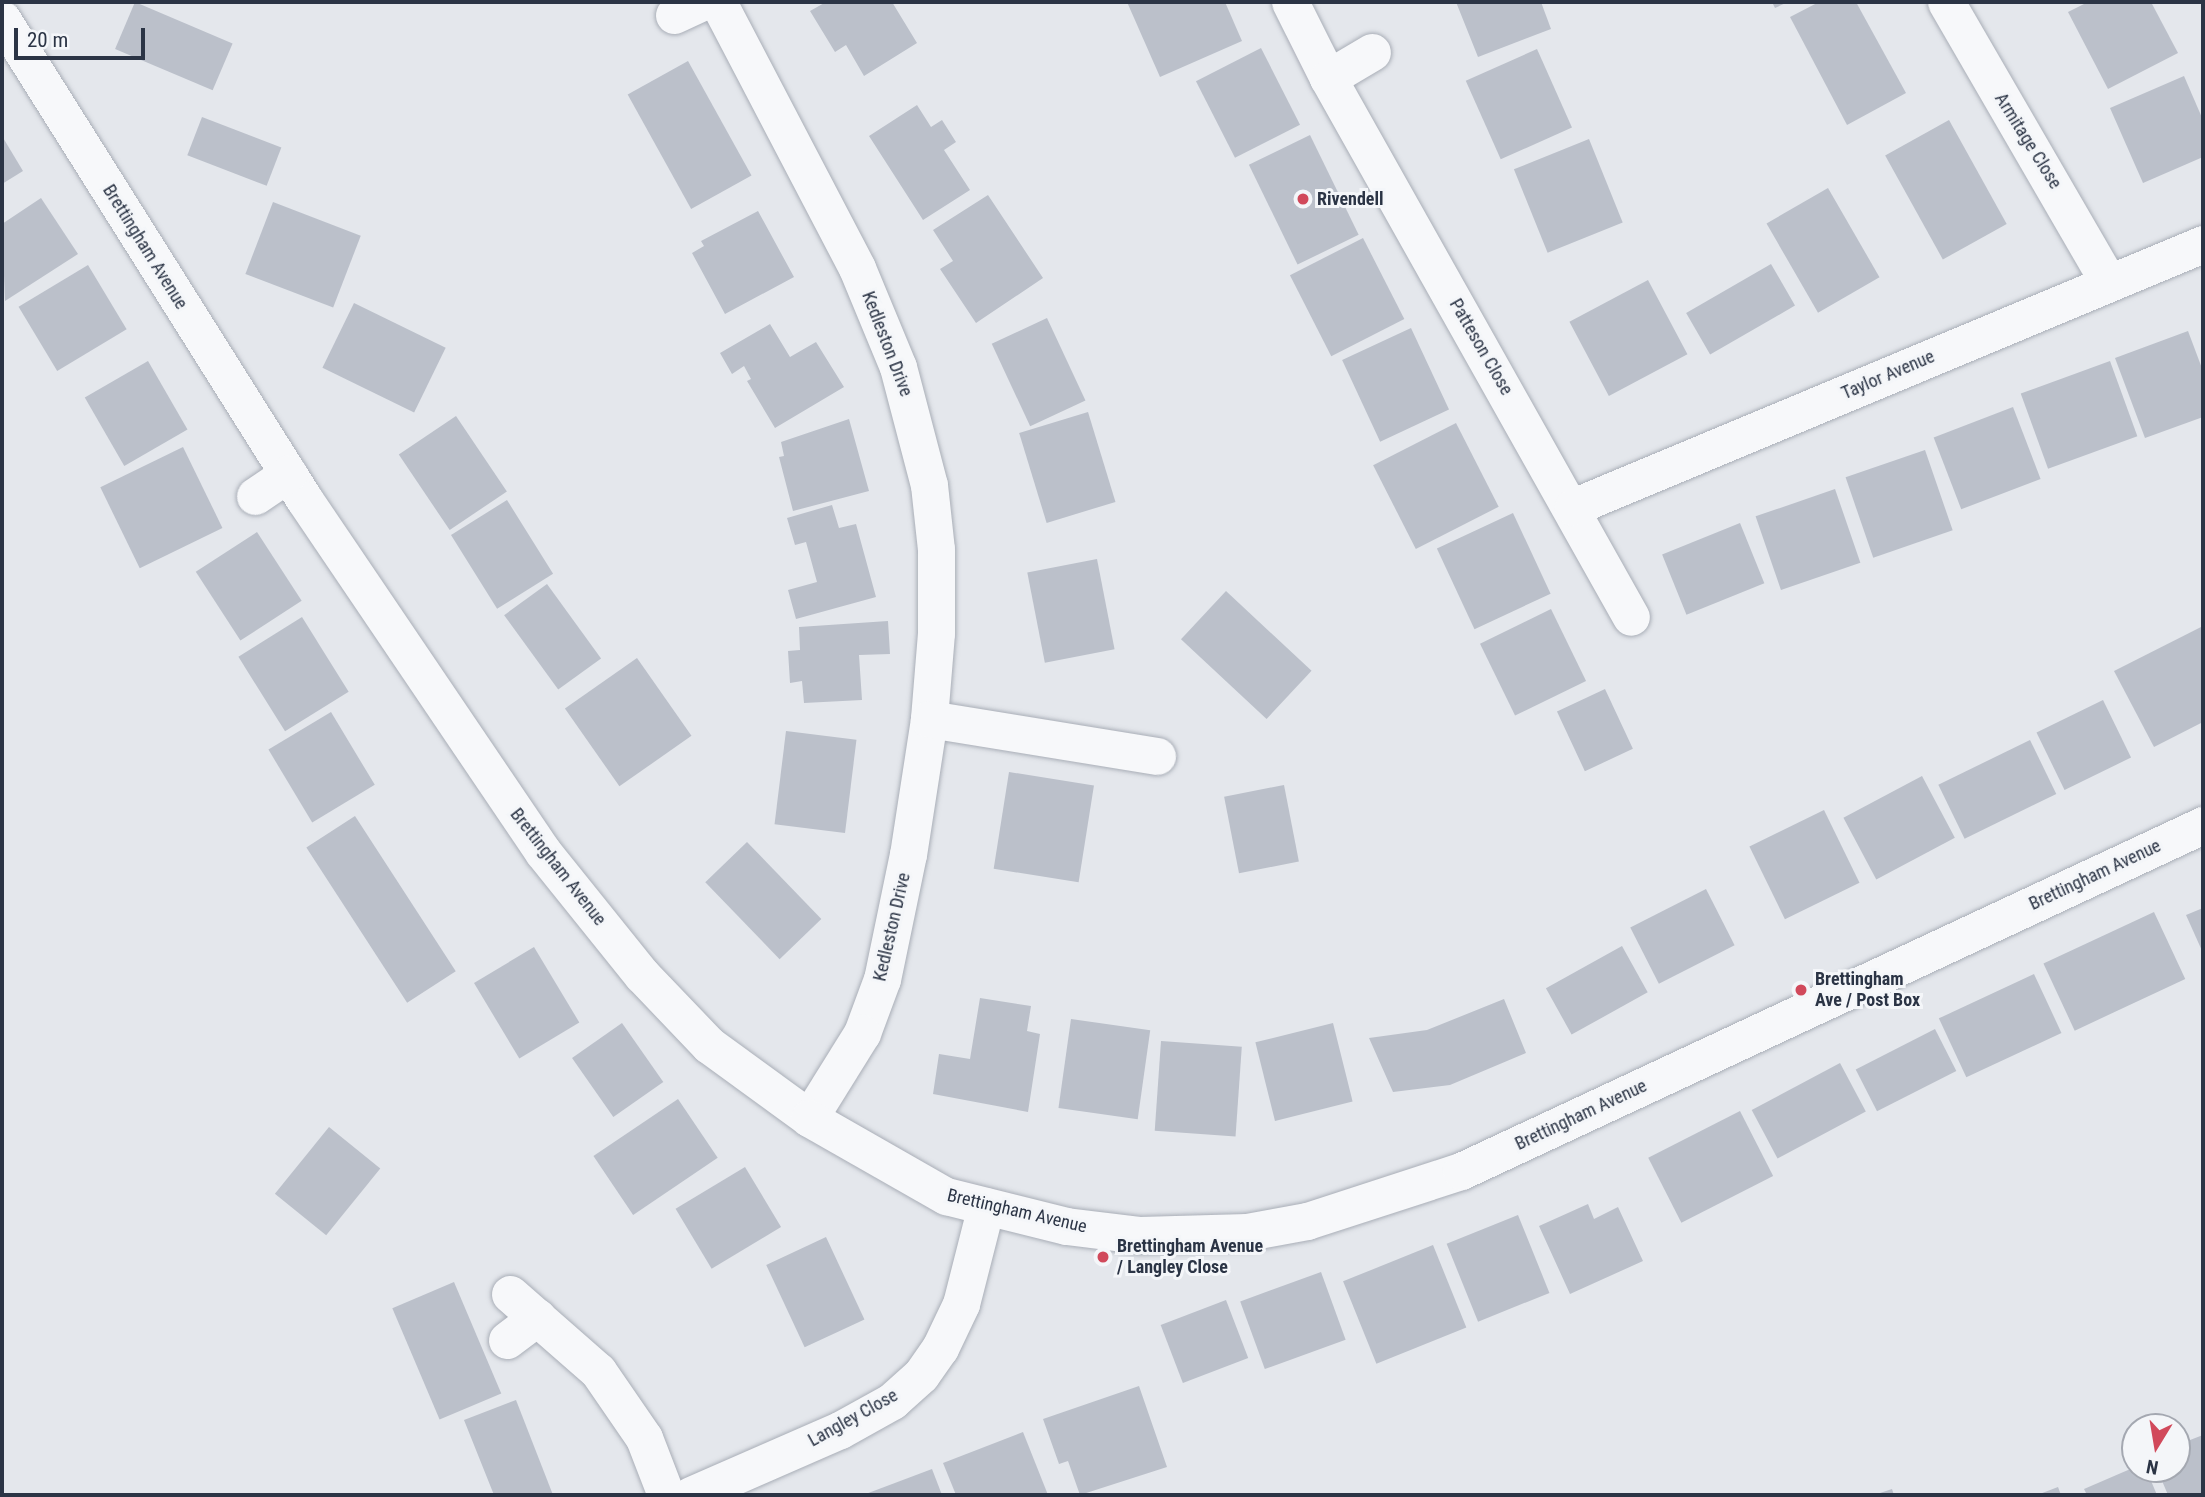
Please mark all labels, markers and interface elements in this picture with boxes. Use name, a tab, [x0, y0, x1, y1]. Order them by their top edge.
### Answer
scale bar	[18, 14, 149, 58]
text: 20 m	[27, 28, 68, 52]
street label: Armitage Close	[1990, 89, 2066, 193]
street label: Brettingham Avenue	[98, 181, 192, 313]
place label: Rivendell	[1317, 188, 1384, 210]
marker: Rivendell	[1295, 191, 1311, 207]
street label: Kedleston Drive	[857, 288, 917, 400]
street label: Patteson Close	[1445, 295, 1517, 399]
street label: Taylor Avenue	[1838, 346, 1938, 404]
street label: Brettingham Avenue	[506, 804, 610, 930]
street label: Brettingham Avenue	[2026, 835, 2164, 915]
street label: Kedleston Drive	[869, 871, 915, 983]
place label: Brettingham Ave / Post Box	[1815, 969, 1920, 1012]
marker: Brettingham Ave / Post Box	[1793, 982, 1809, 998]
street label: Brettingham Avenue	[1512, 1075, 1650, 1155]
street label: Brettingham Avenue	[945, 1184, 1089, 1238]
place label: Brettingham Avenue / Langley Close	[1117, 1236, 1263, 1278]
marker: Brettingham Avenue / Langley Close	[1095, 1249, 1111, 1265]
street label: Langley Close	[805, 1385, 901, 1451]
north arrow	[2121, 1413, 2191, 1483]
text: N	[2144, 1455, 2160, 1480]

